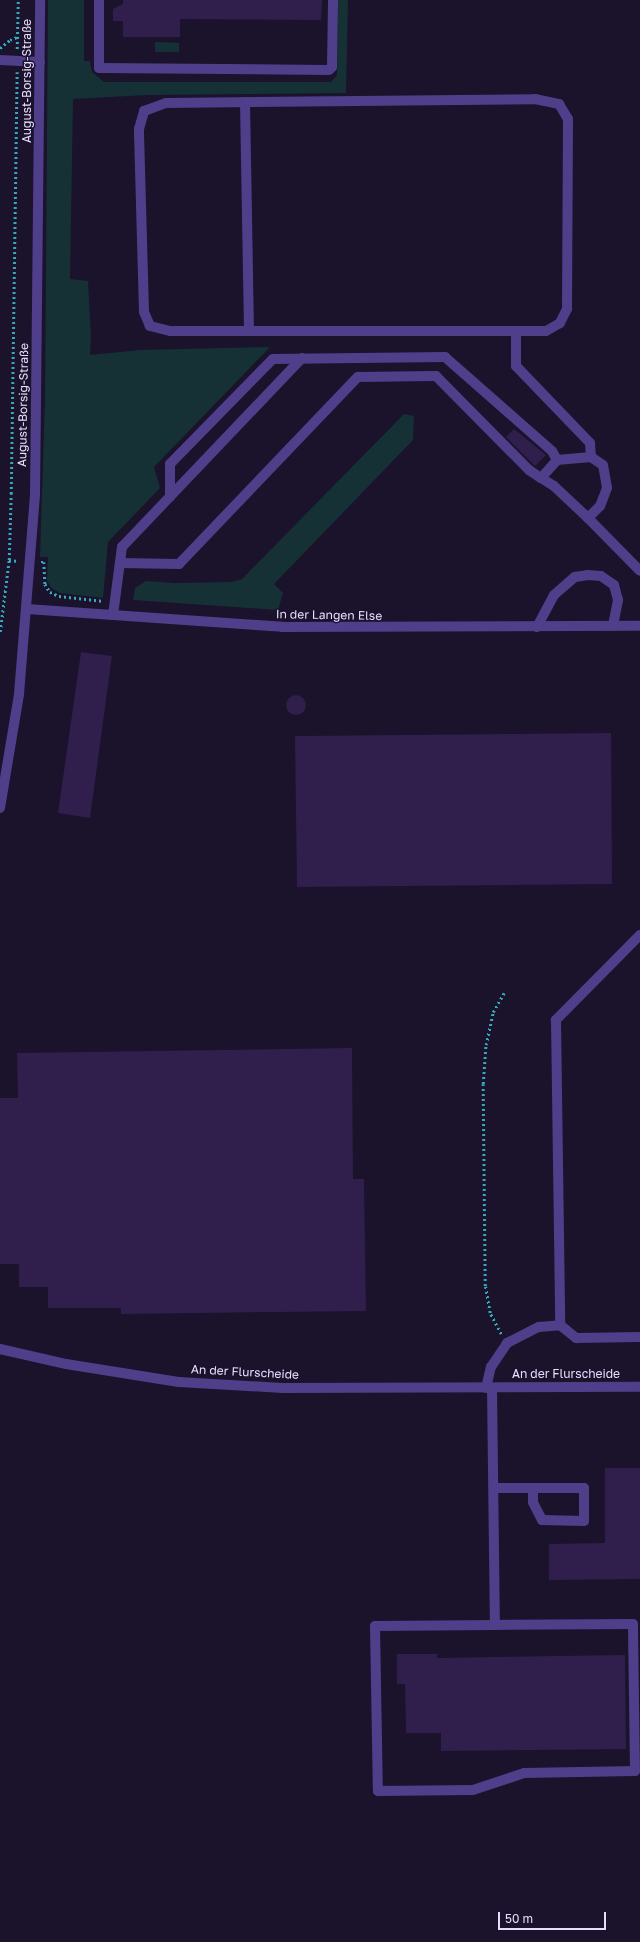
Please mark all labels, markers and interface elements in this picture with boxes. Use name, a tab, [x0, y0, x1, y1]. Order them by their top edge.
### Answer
street label: August-Borsig-Straße	[20, 19, 34, 143]
street label: August-Borsig-Straße	[15, 343, 31, 467]
street label: In der Langen Else	[276, 607, 382, 623]
street label: An der Flurscheide	[191, 1362, 299, 1382]
street label: An der Flurscheide	[512, 1367, 620, 1381]
scale bar	[500, 1904, 608, 1930]
text: 50 m	[505, 1911, 533, 1926]

